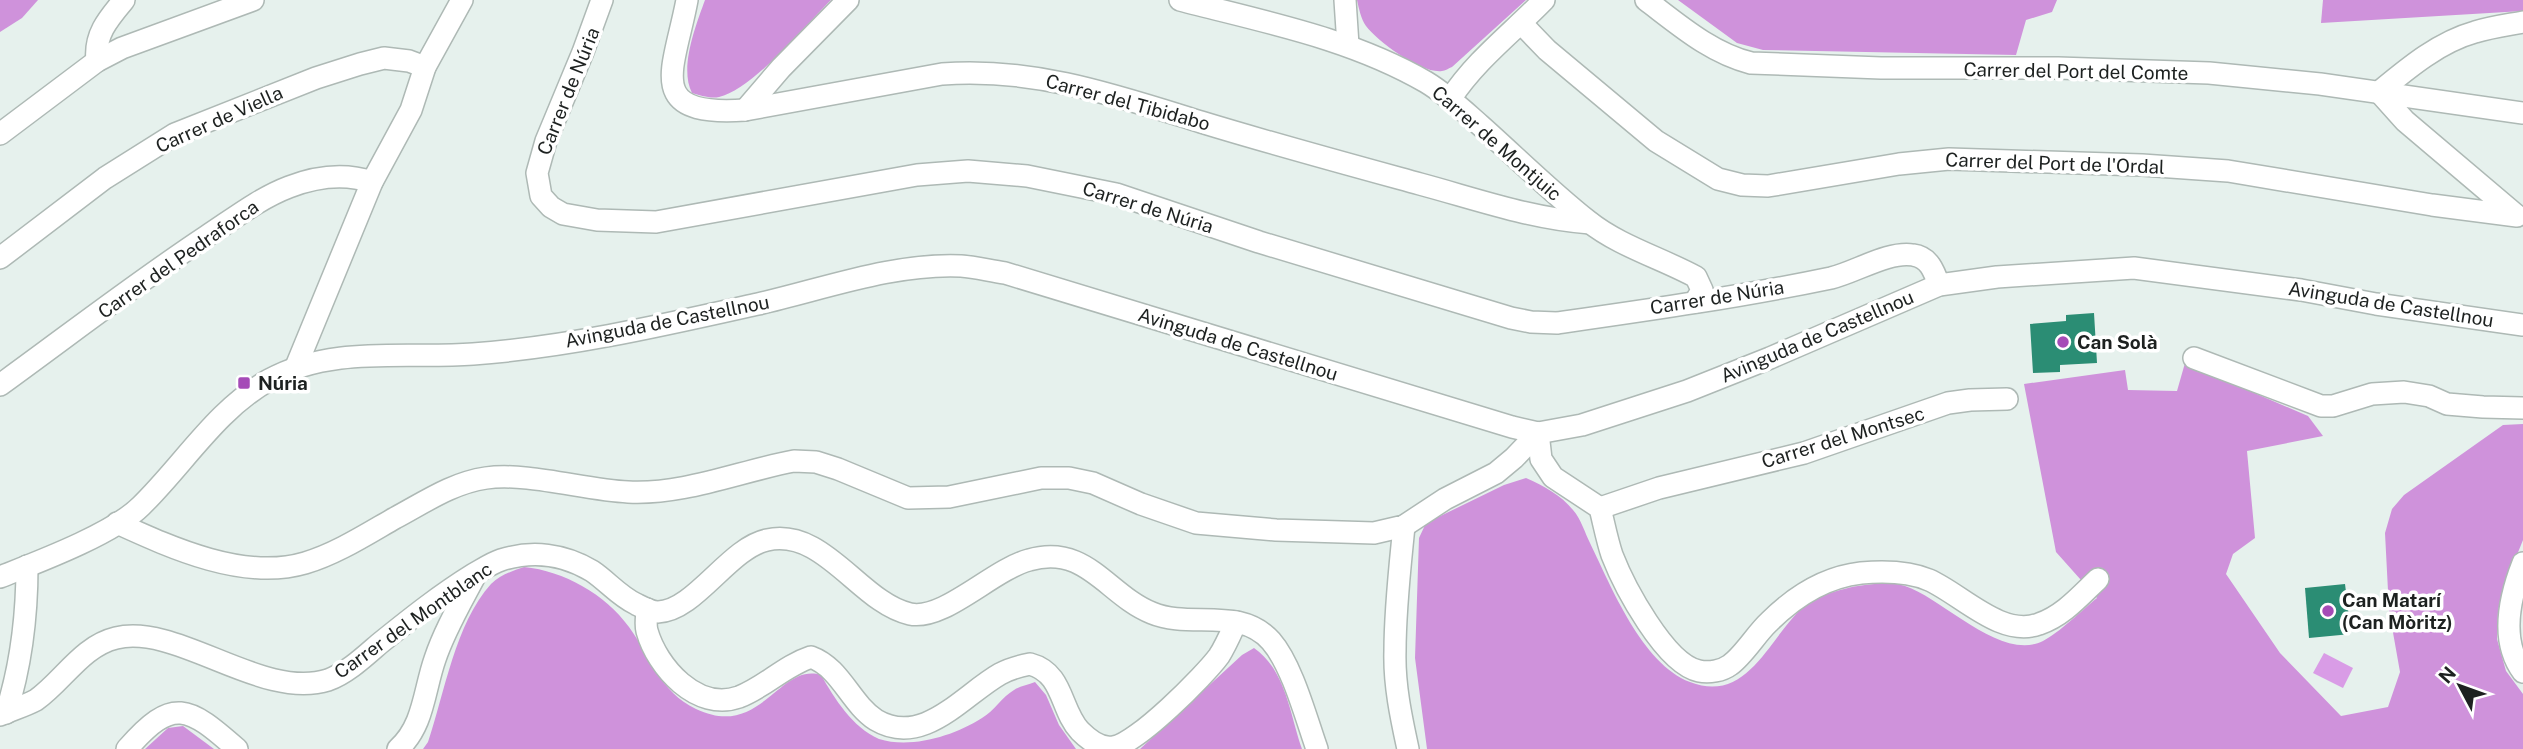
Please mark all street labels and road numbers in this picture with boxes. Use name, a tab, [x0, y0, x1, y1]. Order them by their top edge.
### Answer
street label: Carrer de Núria	[532, 24, 604, 158]
street label: Carrer del Port del Comte	[1963, 58, 2189, 84]
street label: Carrer del Tibidabo	[1043, 69, 1213, 135]
street label: Carrer de Viella	[152, 81, 286, 157]
street label: Carrer de Montjuic	[1428, 81, 1566, 205]
street label: Carrer del Port de l'Ordal	[1945, 148, 2165, 178]
street label: Carrer de Núria	[1080, 177, 1216, 237]
street label: Carrer del Pedraforca	[94, 195, 262, 323]
street label: Carrer de Núria	[1648, 276, 1786, 318]
street label: Avinguda de Castellnou	[2287, 277, 2495, 331]
street label: Avinguda de Castellnou	[1717, 285, 1917, 387]
street label: Avinguda de Castellnou	[563, 290, 771, 352]
street label: Avinguda de Castellnou	[1136, 303, 1340, 385]
street label: Carrer del Montsec	[1759, 402, 1927, 472]
street label: Carrer del Montblanc	[330, 557, 496, 683]

